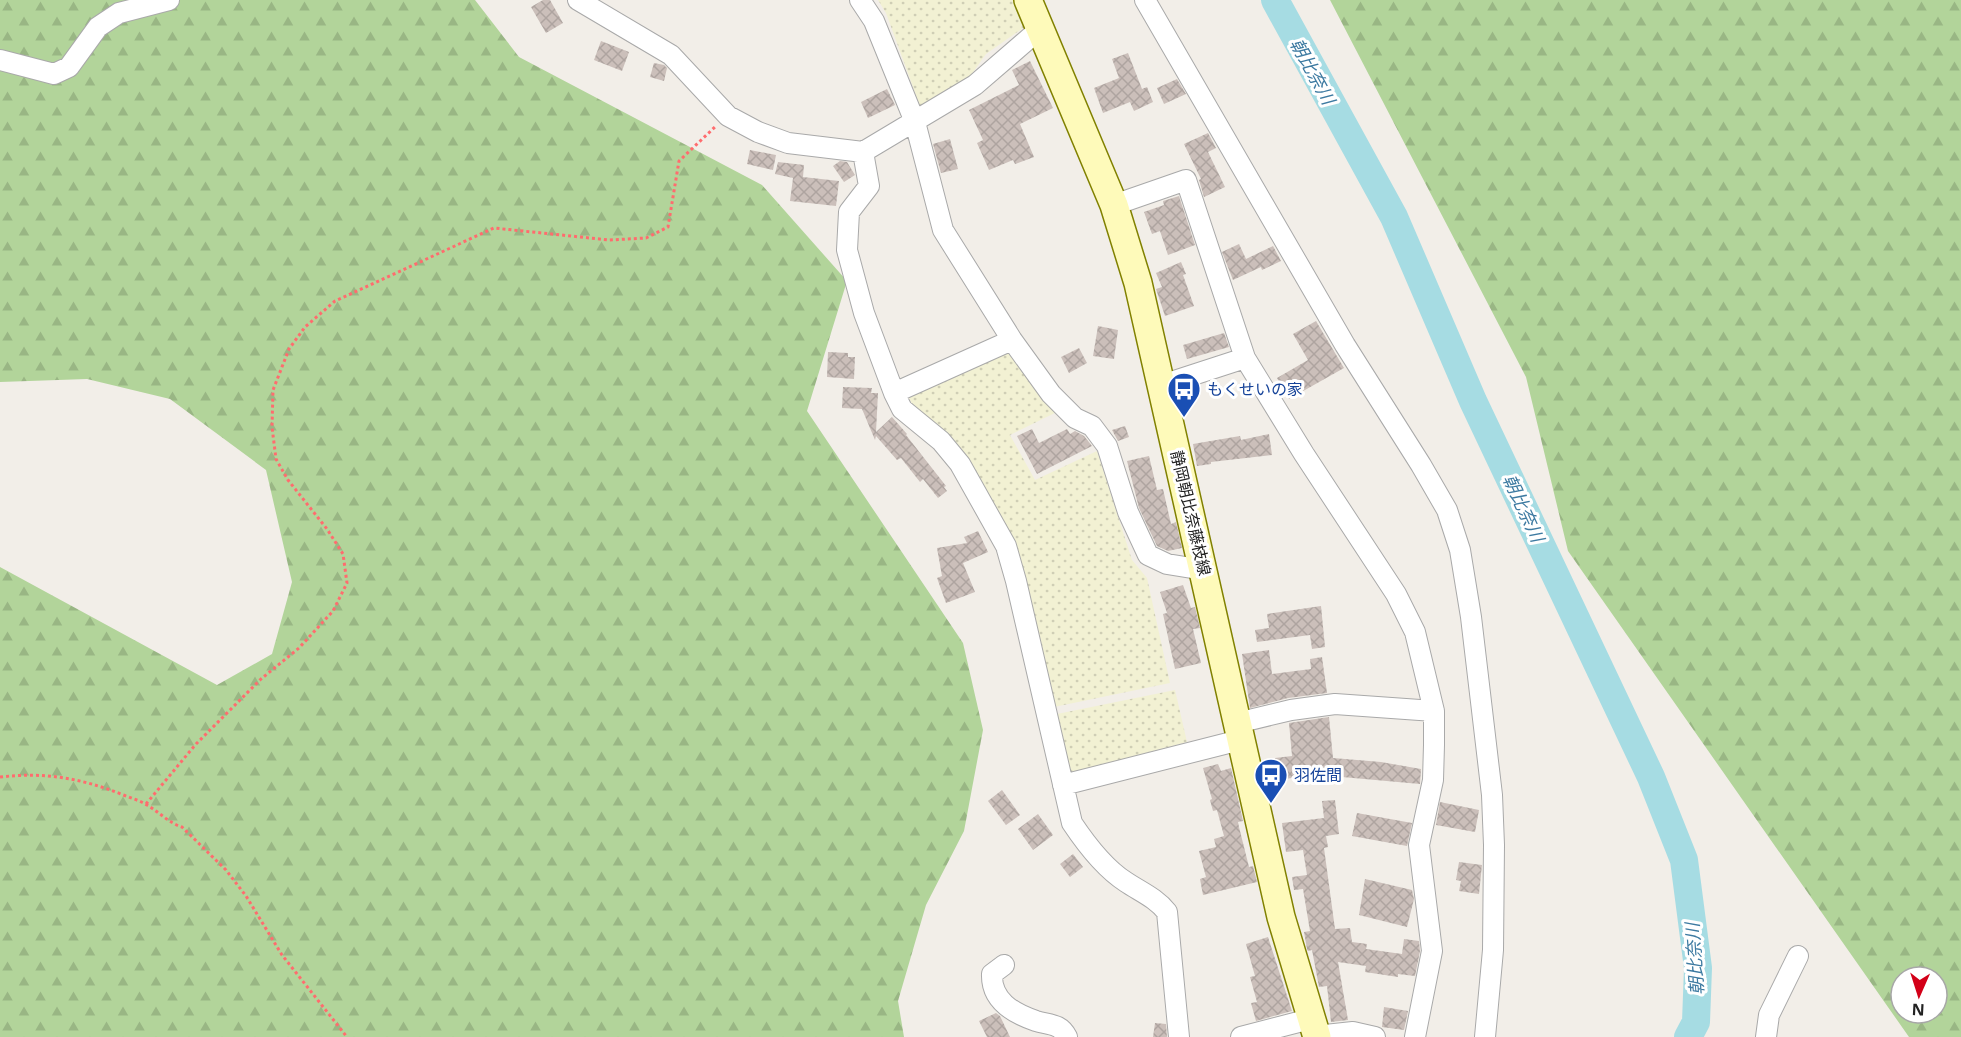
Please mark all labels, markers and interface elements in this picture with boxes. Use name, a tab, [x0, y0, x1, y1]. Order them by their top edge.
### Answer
water label: 朝比奈川	[1285, 34, 1342, 110]
bus stop icon: もくせいの家	[1166, 371, 1202, 418]
place label: もくせいの家	[1207, 378, 1303, 400]
street label: 静岡朝比奈藤枝線	[1166, 448, 1216, 578]
water label: 朝比奈川	[1498, 470, 1551, 548]
bus stop icon: 羽佐間	[1253, 757, 1289, 804]
place label: 羽佐間	[1294, 764, 1342, 786]
water label: 朝比奈川	[1679, 920, 1708, 996]
north arrow	[1889, 965, 1949, 1025]
text: N	[1911, 999, 1925, 1021]

